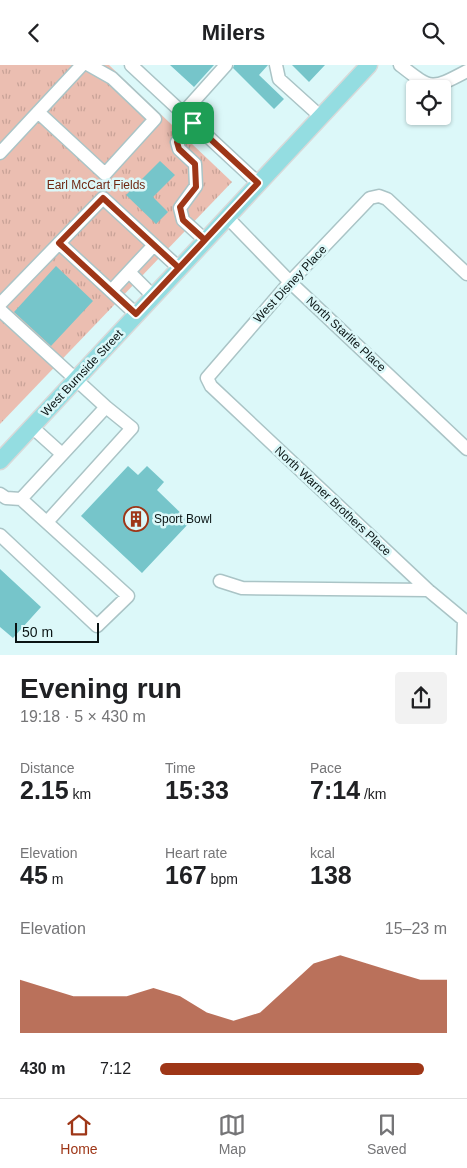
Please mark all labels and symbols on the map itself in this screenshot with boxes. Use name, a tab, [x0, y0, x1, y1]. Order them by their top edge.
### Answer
pin	[172, 102, 214, 144]
park label: Earl McCart Fields	[47, 178, 145, 192]
street label: West Disney Place	[251, 242, 330, 326]
street label: North Starlite Place	[303, 294, 389, 375]
street label: West Burnside Street	[38, 326, 126, 419]
street label: North Warner Brothers Place	[272, 443, 394, 559]
building icon: Sport Bowl	[123, 506, 149, 532]
place label: Sport Bowl	[154, 512, 212, 526]
scale bar	[15, 621, 99, 644]

